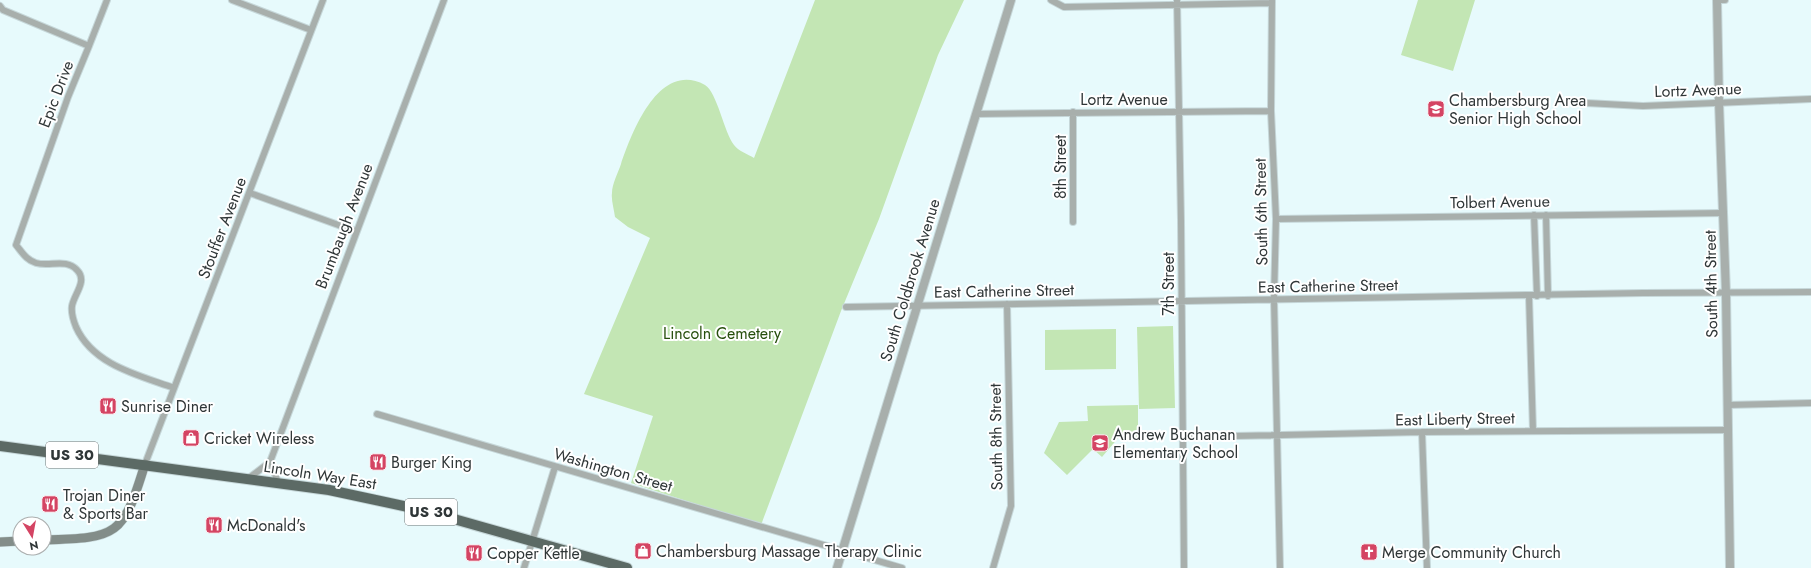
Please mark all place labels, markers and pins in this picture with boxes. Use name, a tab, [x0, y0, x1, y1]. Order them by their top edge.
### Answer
place label: Chambersburg Area Senior High School	[1449, 89, 1586, 130]
school or university icon: Chambersburg Area Senior High School	[1426, 99, 1446, 119]
place label: Sunrise Diner	[121, 395, 213, 418]
restaurant icon: Sunrise Diner	[98, 396, 118, 416]
place label: Andrew Buchanan Elementary School	[1113, 423, 1238, 464]
place label: Cricket Wireless	[204, 427, 314, 450]
shop icon: Cricket Wireless	[181, 428, 201, 448]
school or university icon: Andrew Buchanan Elementary School	[1090, 433, 1110, 453]
place label: Burger King	[391, 451, 472, 474]
restaurant icon: Burger King	[368, 452, 388, 472]
place label: Trojan Diner & Sports Bar	[63, 484, 148, 525]
restaurant icon: Trojan Diner & Sports Bar	[40, 494, 60, 514]
place label: McDonald's	[227, 514, 306, 537]
restaurant icon: McDonald's	[204, 515, 224, 535]
place label: Chambersburg Massage Therapy Clinic	[656, 540, 922, 563]
shop icon: Chambersburg Massage Therapy Clinic	[633, 541, 653, 561]
place label: Merge Community Church	[1382, 541, 1561, 564]
place label: Copper Kettle	[487, 542, 580, 565]
church icon: Merge Community Church	[1359, 542, 1379, 562]
restaurant icon: Copper Kettle	[464, 543, 484, 563]

